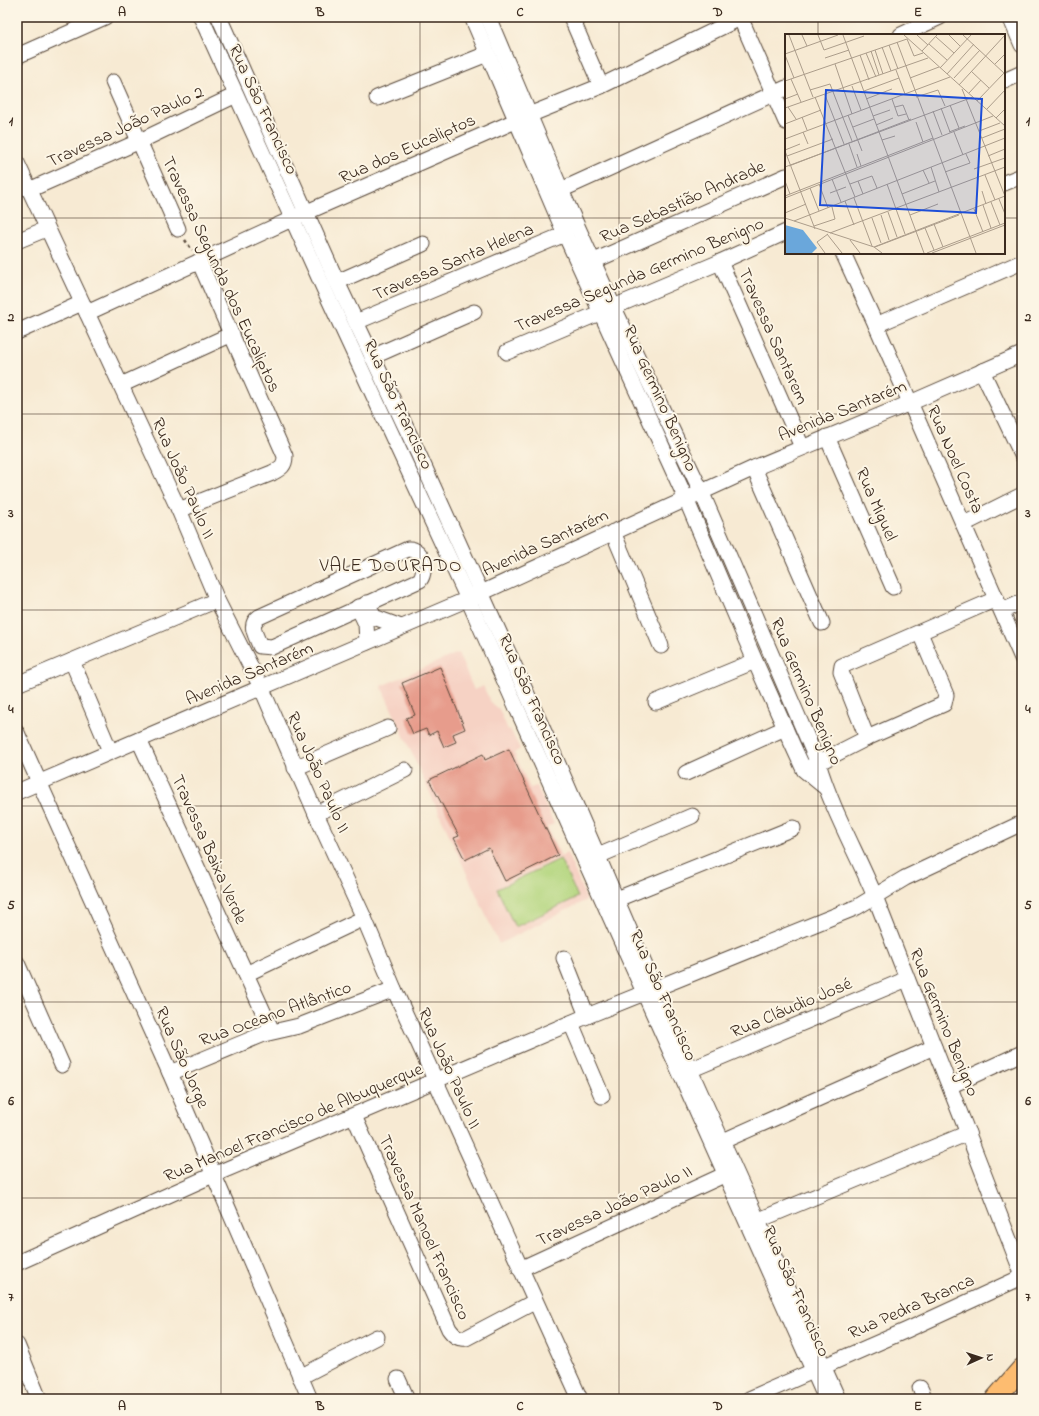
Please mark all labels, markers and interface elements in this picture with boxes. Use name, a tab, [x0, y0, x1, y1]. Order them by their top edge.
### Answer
text: A	[118, 3, 126, 22]
text: B	[315, 3, 325, 22]
text: C	[516, 3, 524, 22]
text: D	[712, 3, 723, 22]
text: E	[914, 3, 922, 22]
inset map	[785, 34, 1005, 254]
street label: Rua São Francisco	[221, 40, 304, 179]
street label: Travessa João Paulo 2	[43, 80, 208, 176]
street label: Rua dos Eucaliptos	[335, 108, 480, 192]
text: 1	[9, 112, 14, 131]
text: 1	[1026, 112, 1031, 131]
street label: Travessa Segunda dos Eucaliptos	[153, 153, 286, 397]
street label: Rua Sebastião Andrade	[596, 154, 770, 251]
street label: Travessa Segunda Germino Benigno	[511, 211, 769, 341]
street label: Travessa Santa Helena	[369, 217, 538, 308]
street label: Travessa Santarem	[730, 264, 814, 409]
text: 2	[7, 308, 15, 327]
text: 2	[1024, 308, 1032, 327]
street label: Rua Germino Benigno	[614, 321, 703, 477]
street label: Rua São Francisco	[356, 335, 439, 474]
street label: Avenida Santarém	[775, 374, 911, 449]
street label: Rua Noel Costa	[919, 402, 990, 518]
street label: Rua João Paulo II	[144, 414, 221, 544]
street label: Rua Miguel	[847, 464, 903, 546]
street label: Avenida Santarém	[478, 503, 613, 584]
text: 3	[7, 504, 14, 523]
text: 3	[1024, 504, 1031, 523]
district label: VALE DOURADO	[318, 553, 463, 580]
street label: Rua Germino Benigno	[761, 614, 848, 770]
street label: Rua São Francisco	[491, 630, 572, 770]
street label: Avenida Santarém	[182, 636, 318, 713]
text: 4	[7, 700, 14, 719]
text: 4	[1024, 700, 1031, 719]
street label: Rua João Paulo II	[279, 708, 356, 838]
street label: Travessa Baixa Verde	[163, 771, 253, 930]
text: 5	[7, 896, 15, 915]
text: 5	[1024, 896, 1032, 915]
street label: Rua São Francisco	[622, 926, 703, 1066]
street label: Rua Germino Benigno	[901, 945, 985, 1101]
street label: Rua Cláudio José	[727, 971, 857, 1046]
street label: Rua Oceano Atlântico	[196, 975, 355, 1054]
street label: Rua São Jorge	[146, 1003, 216, 1114]
street label: Rua João Paulo II	[410, 1004, 487, 1134]
street label: Rua Manoel Francisco de Albuquerque	[160, 1057, 428, 1190]
text: 6	[7, 1092, 14, 1111]
text: 6	[1024, 1092, 1031, 1111]
street label: Travessa Manoel Francisco	[371, 1131, 476, 1325]
street label: Travessa João Paulo II	[533, 1159, 697, 1254]
street label: Rua São Francisco	[755, 1222, 836, 1362]
street label: Rua Pedra Branca	[845, 1268, 979, 1347]
text: 7	[8, 1288, 14, 1307]
text: 7	[1025, 1288, 1031, 1307]
north arrow	[961, 1338, 1001, 1378]
text: N	[982, 1353, 998, 1362]
text: A	[118, 1397, 126, 1416]
text: B	[315, 1397, 325, 1416]
text: C	[516, 1397, 524, 1416]
text: D	[712, 1397, 723, 1416]
text: E	[914, 1397, 922, 1416]

